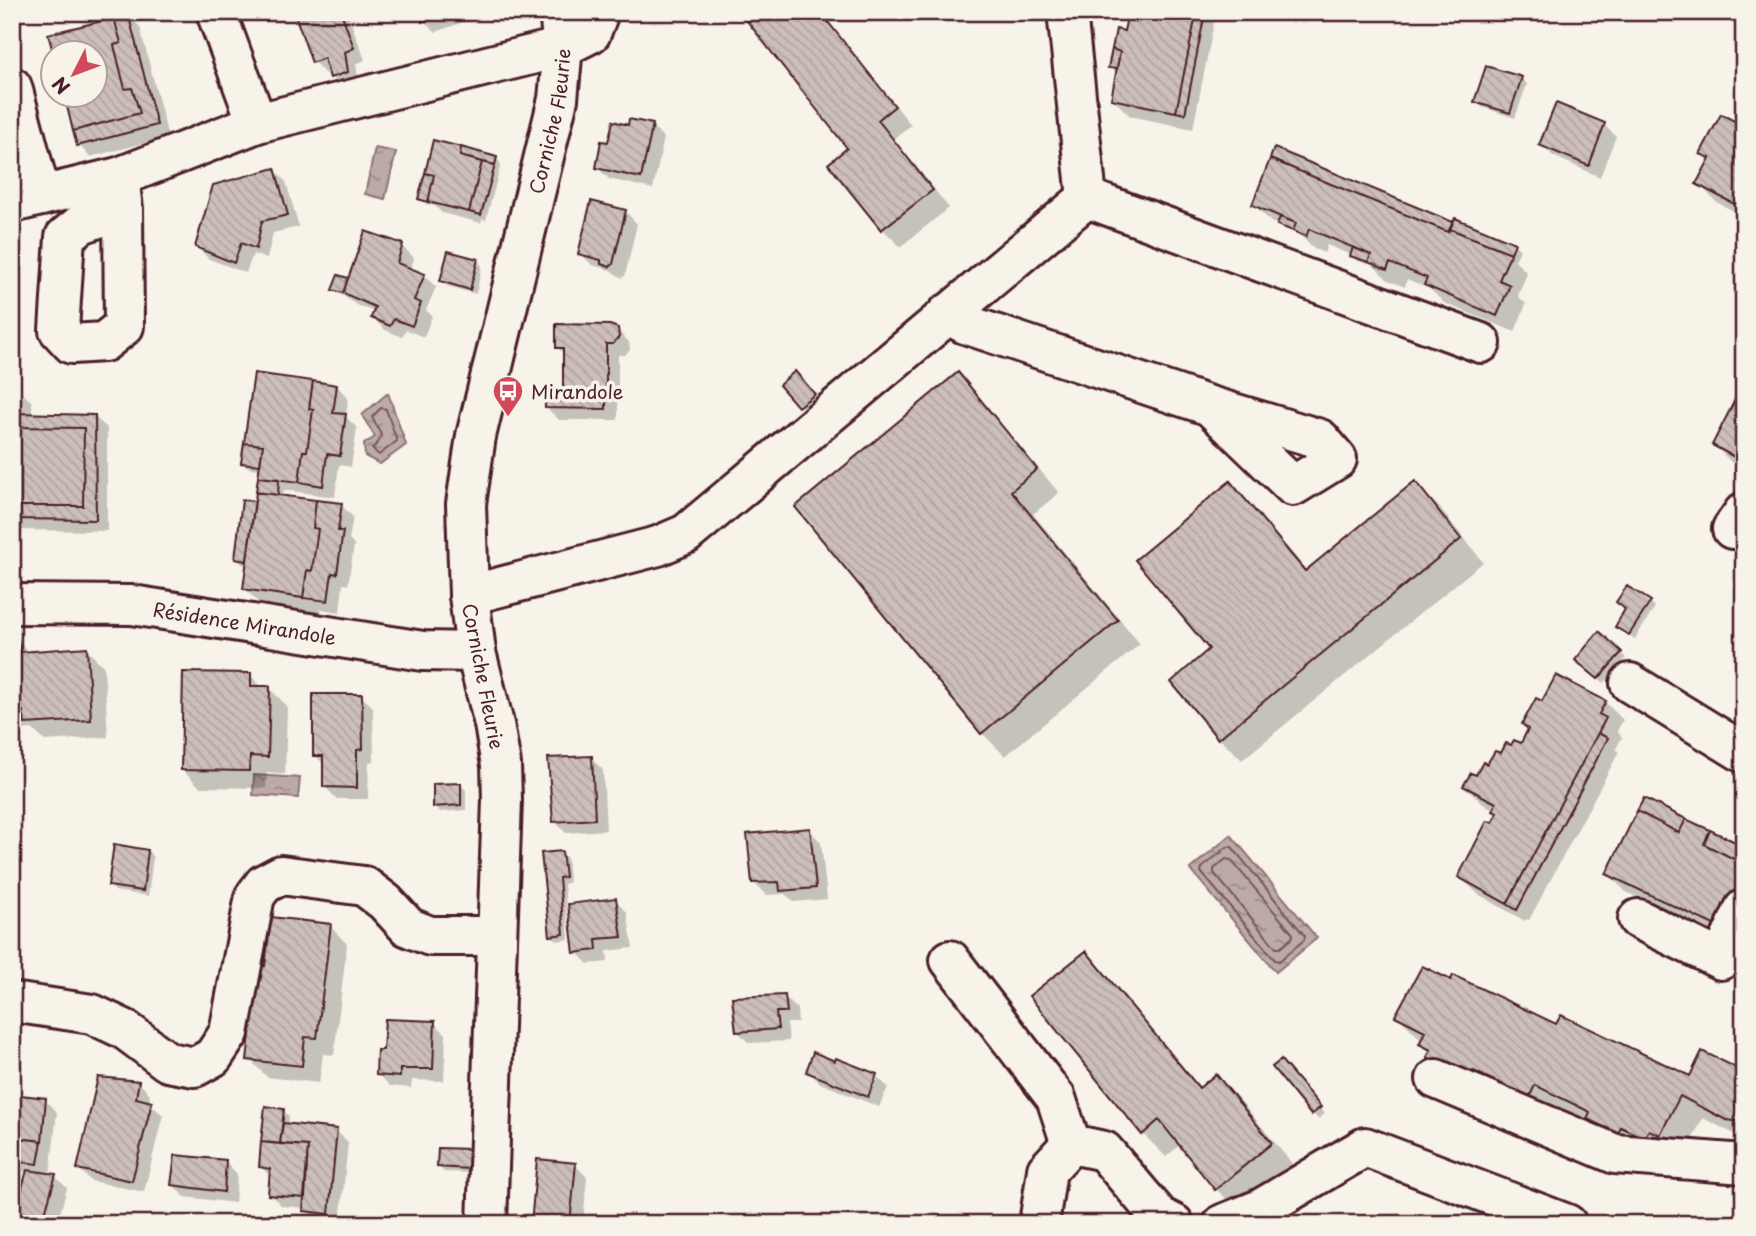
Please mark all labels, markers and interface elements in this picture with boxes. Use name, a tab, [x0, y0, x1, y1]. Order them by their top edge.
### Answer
north arrow	[38, 38, 108, 108]
street label: Corniche Fleurie	[521, 47, 577, 197]
text: N	[45, 71, 76, 101]
bus stop icon: Mirandole	[491, 374, 525, 418]
place label: Mirandole	[531, 377, 623, 405]
street label: Résidence Mirandole	[151, 595, 338, 651]
street label: Corniche Fleurie	[456, 601, 512, 751]

